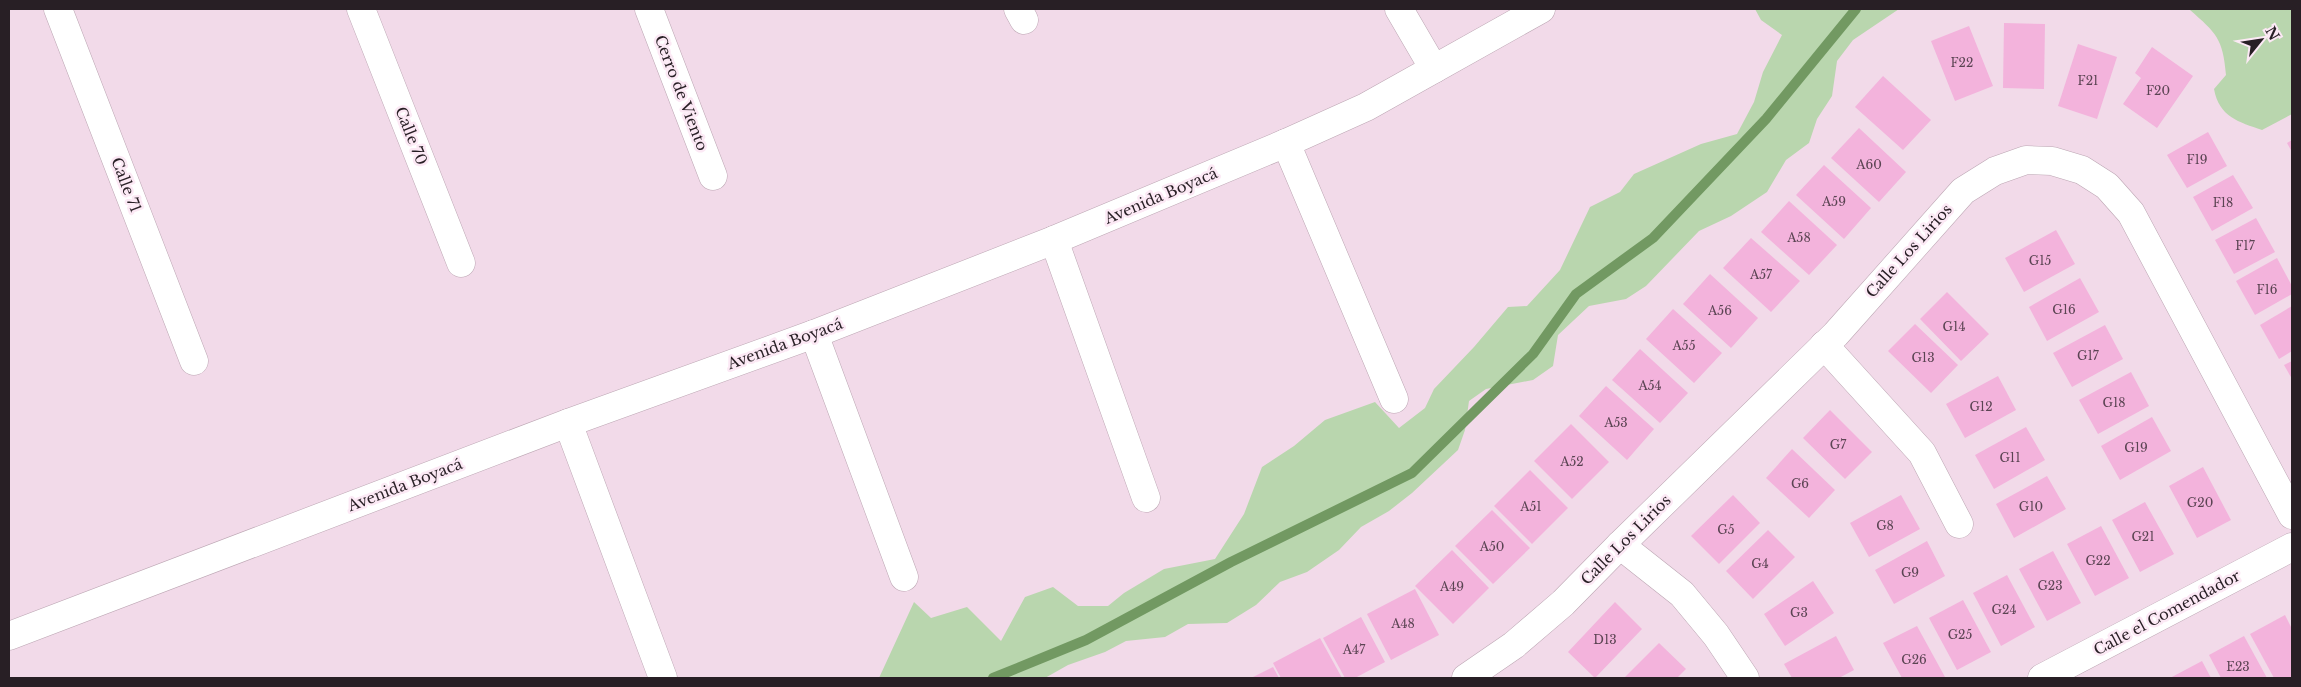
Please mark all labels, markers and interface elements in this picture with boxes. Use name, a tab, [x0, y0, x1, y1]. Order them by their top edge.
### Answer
north arrow	[2236, 15, 2286, 65]
text: N	[2261, 23, 2283, 44]
street label: Cerro de Viento	[651, 32, 712, 154]
house number: F22	[1951, 55, 1973, 70]
house number: F21	[2078, 73, 2098, 88]
house number: F20	[2146, 83, 2170, 98]
street label: Calle 70	[391, 104, 432, 168]
house number: F19	[2186, 152, 2208, 167]
street label: Calle 71	[107, 155, 146, 215]
house number: A60	[1855, 157, 1882, 172]
street label: Avenida Boyacá	[1100, 163, 1221, 228]
house number: A59	[1821, 194, 1846, 209]
house number: F18	[2213, 195, 2233, 210]
street label: Calle Los Lirios	[1862, 200, 1956, 302]
house number: A58	[1786, 230, 1811, 245]
house number: F17	[2235, 238, 2256, 253]
house number: G15	[2029, 253, 2051, 268]
house number: A57	[1749, 267, 1773, 282]
house number: F16	[2256, 282, 2278, 297]
house number: G16	[2052, 302, 2076, 317]
house number: A56	[1707, 303, 1732, 318]
street label: Avenida Boyacá	[724, 314, 846, 374]
house number: G14	[1943, 319, 1965, 334]
house number: A55	[1672, 338, 1696, 353]
house number: G17	[2077, 348, 2100, 363]
house number: G13	[1911, 350, 1935, 365]
house number: A54	[1637, 378, 1662, 393]
house number: G18	[2102, 395, 2126, 410]
house number: G12	[1969, 399, 1993, 414]
house number: A53	[1603, 415, 1628, 430]
house number: G7	[1830, 437, 1847, 452]
house number: G19	[2124, 440, 2148, 455]
house number: G11	[1999, 450, 2021, 465]
street label: Avenida Boyacá	[344, 454, 465, 515]
house number: A52	[1559, 454, 1584, 469]
house number: G6	[1791, 476, 1809, 491]
street label: Calle Los Lirios	[1577, 490, 1675, 589]
house number: G20	[2187, 495, 2213, 510]
house number: A51	[1519, 499, 1542, 514]
house number: G10	[2019, 499, 2043, 514]
house number: G8	[1876, 518, 1894, 533]
house number: G5	[1717, 522, 1735, 537]
house number: G21	[2131, 529, 2155, 544]
house number: A50	[1479, 539, 1504, 554]
house number: G22	[2085, 553, 2111, 568]
house number: G4	[1751, 556, 1769, 571]
house number: G9	[1901, 565, 1919, 580]
street label: Calle el Comendador	[2090, 565, 2244, 659]
house number: G23	[2037, 578, 2063, 593]
house number: A49	[1439, 579, 1464, 594]
house number: G24	[1992, 602, 2016, 617]
house number: G3	[1790, 605, 1808, 620]
house number: A48	[1390, 616, 1415, 631]
house number: G25	[1948, 627, 1973, 642]
house number: D13	[1593, 632, 1617, 647]
house number: A47	[1342, 642, 1366, 657]
house number: G26	[1901, 652, 1927, 667]
house number: E23	[2226, 659, 2250, 674]

